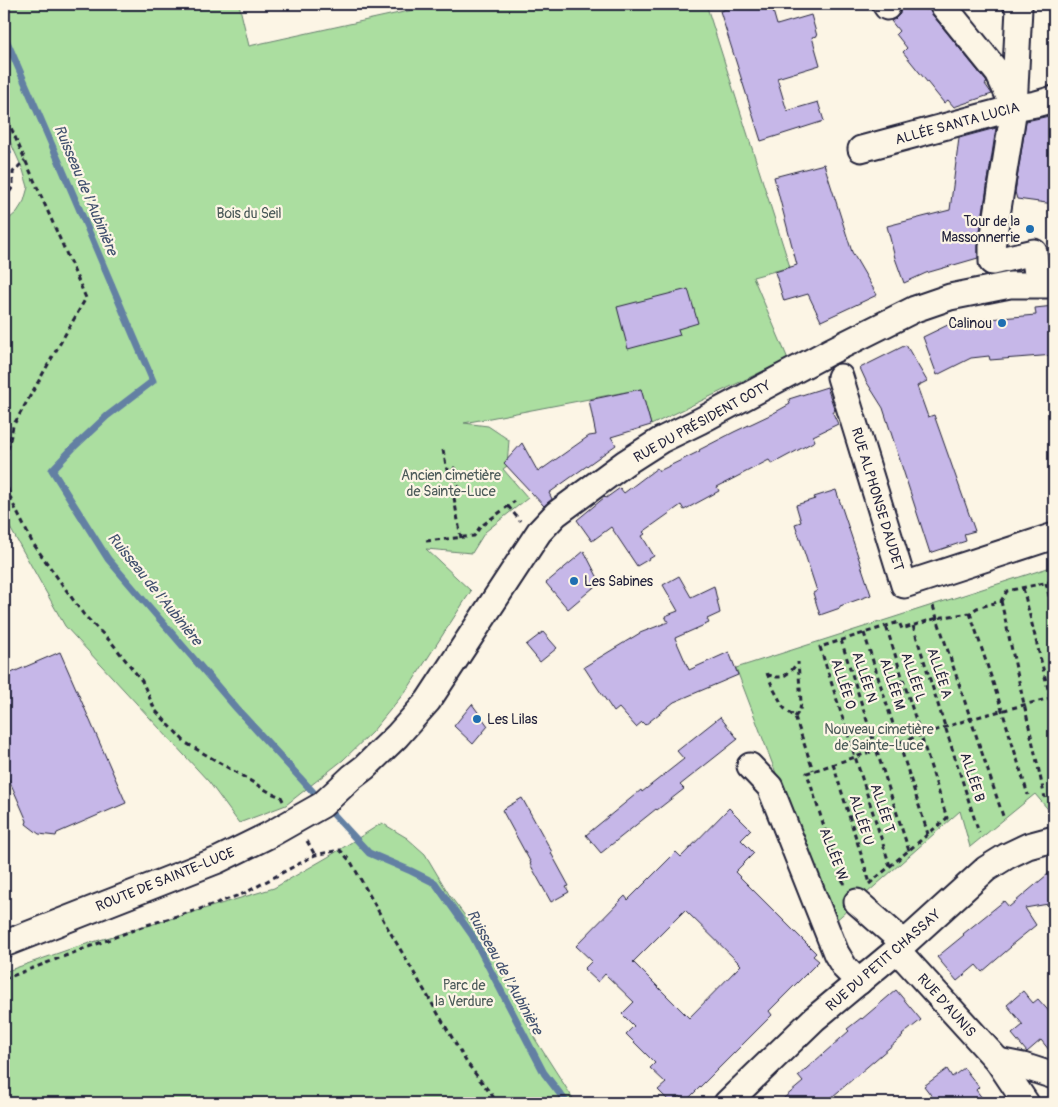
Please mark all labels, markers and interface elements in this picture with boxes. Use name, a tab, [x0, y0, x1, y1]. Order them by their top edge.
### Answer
street label: ALLÉE SANTA LUCIA	[893, 98, 1021, 148]
water label: Ruisseau de l'Aubinière	[49, 122, 122, 260]
park label: Bois du Seil	[216, 205, 282, 222]
place label: Tour de la Massonnerrie	[941, 213, 1020, 246]
marker: Tour de la Massonnerrie	[1024, 223, 1036, 235]
place label: Calinou	[948, 315, 992, 332]
marker: Calinou	[996, 317, 1008, 329]
street label: RUE DU PRÉSIDENT COTY	[630, 376, 774, 466]
street label: RUE ALPHONSE DAUDET	[848, 425, 908, 573]
park label: Ancien cimetière de Sainte-Luce	[401, 467, 501, 500]
water label: Ruisseau de l'Aubinière	[103, 529, 207, 651]
place label: Les Sabines	[584, 573, 654, 590]
marker: Les Sabines	[568, 575, 580, 587]
street label: ALLÉE A	[923, 645, 957, 701]
street label: ALLÉE N	[848, 649, 882, 705]
street label: ALLÉE L	[898, 650, 930, 704]
street label: ALLÉE M	[876, 656, 910, 712]
street label: ALLÉE O	[827, 657, 861, 712]
place label: Les Lilas	[487, 711, 538, 728]
marker: Les Lilas	[471, 713, 483, 725]
park label: Nouveau cimetière de Sainte-Luce	[824, 721, 934, 754]
street label: ALLÉE B	[957, 750, 989, 804]
street label: ALLÉE T	[867, 781, 899, 835]
street label: ALLÉE U	[846, 792, 878, 848]
street label: ALLÉE W	[816, 825, 852, 883]
street label: ROUTE DE SAINTE-LUCE	[93, 844, 237, 915]
water label: Ruisseau de l'Aubinière	[462, 906, 548, 1039]
street label: RUE DU PETIT CHASSAY	[822, 906, 944, 1015]
street label: RUE D'AUNIS	[914, 970, 979, 1040]
park label: Parc de la Verdure	[435, 977, 493, 1010]

